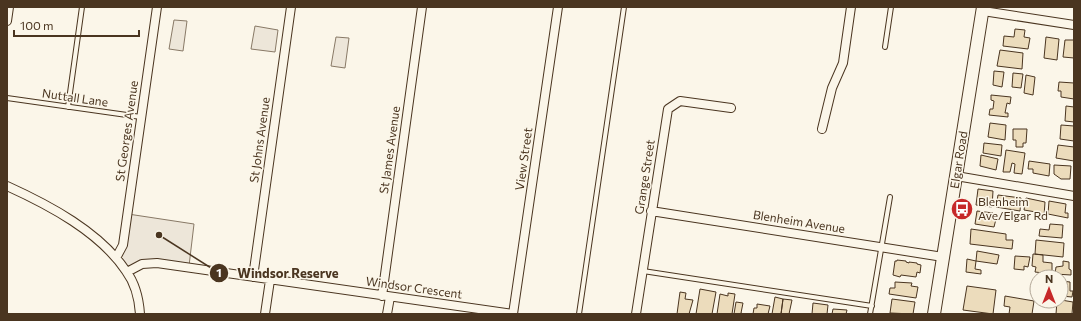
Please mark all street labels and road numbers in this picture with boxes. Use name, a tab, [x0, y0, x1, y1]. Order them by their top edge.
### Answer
street label: St Georges Avenue	[112, 80, 140, 182]
street label: Nuttall Lane	[41, 85, 109, 109]
street label: St Johns Avenue	[246, 96, 273, 184]
street label: St James Avenue	[376, 105, 403, 195]
street label: View Street	[512, 126, 534, 191]
street label: Elgar Road	[947, 130, 969, 190]
street label: Grange Street	[631, 138, 657, 215]
street label: Blenheim Avenue	[752, 207, 846, 235]
street label: Windsor Crescent	[365, 273, 463, 301]

